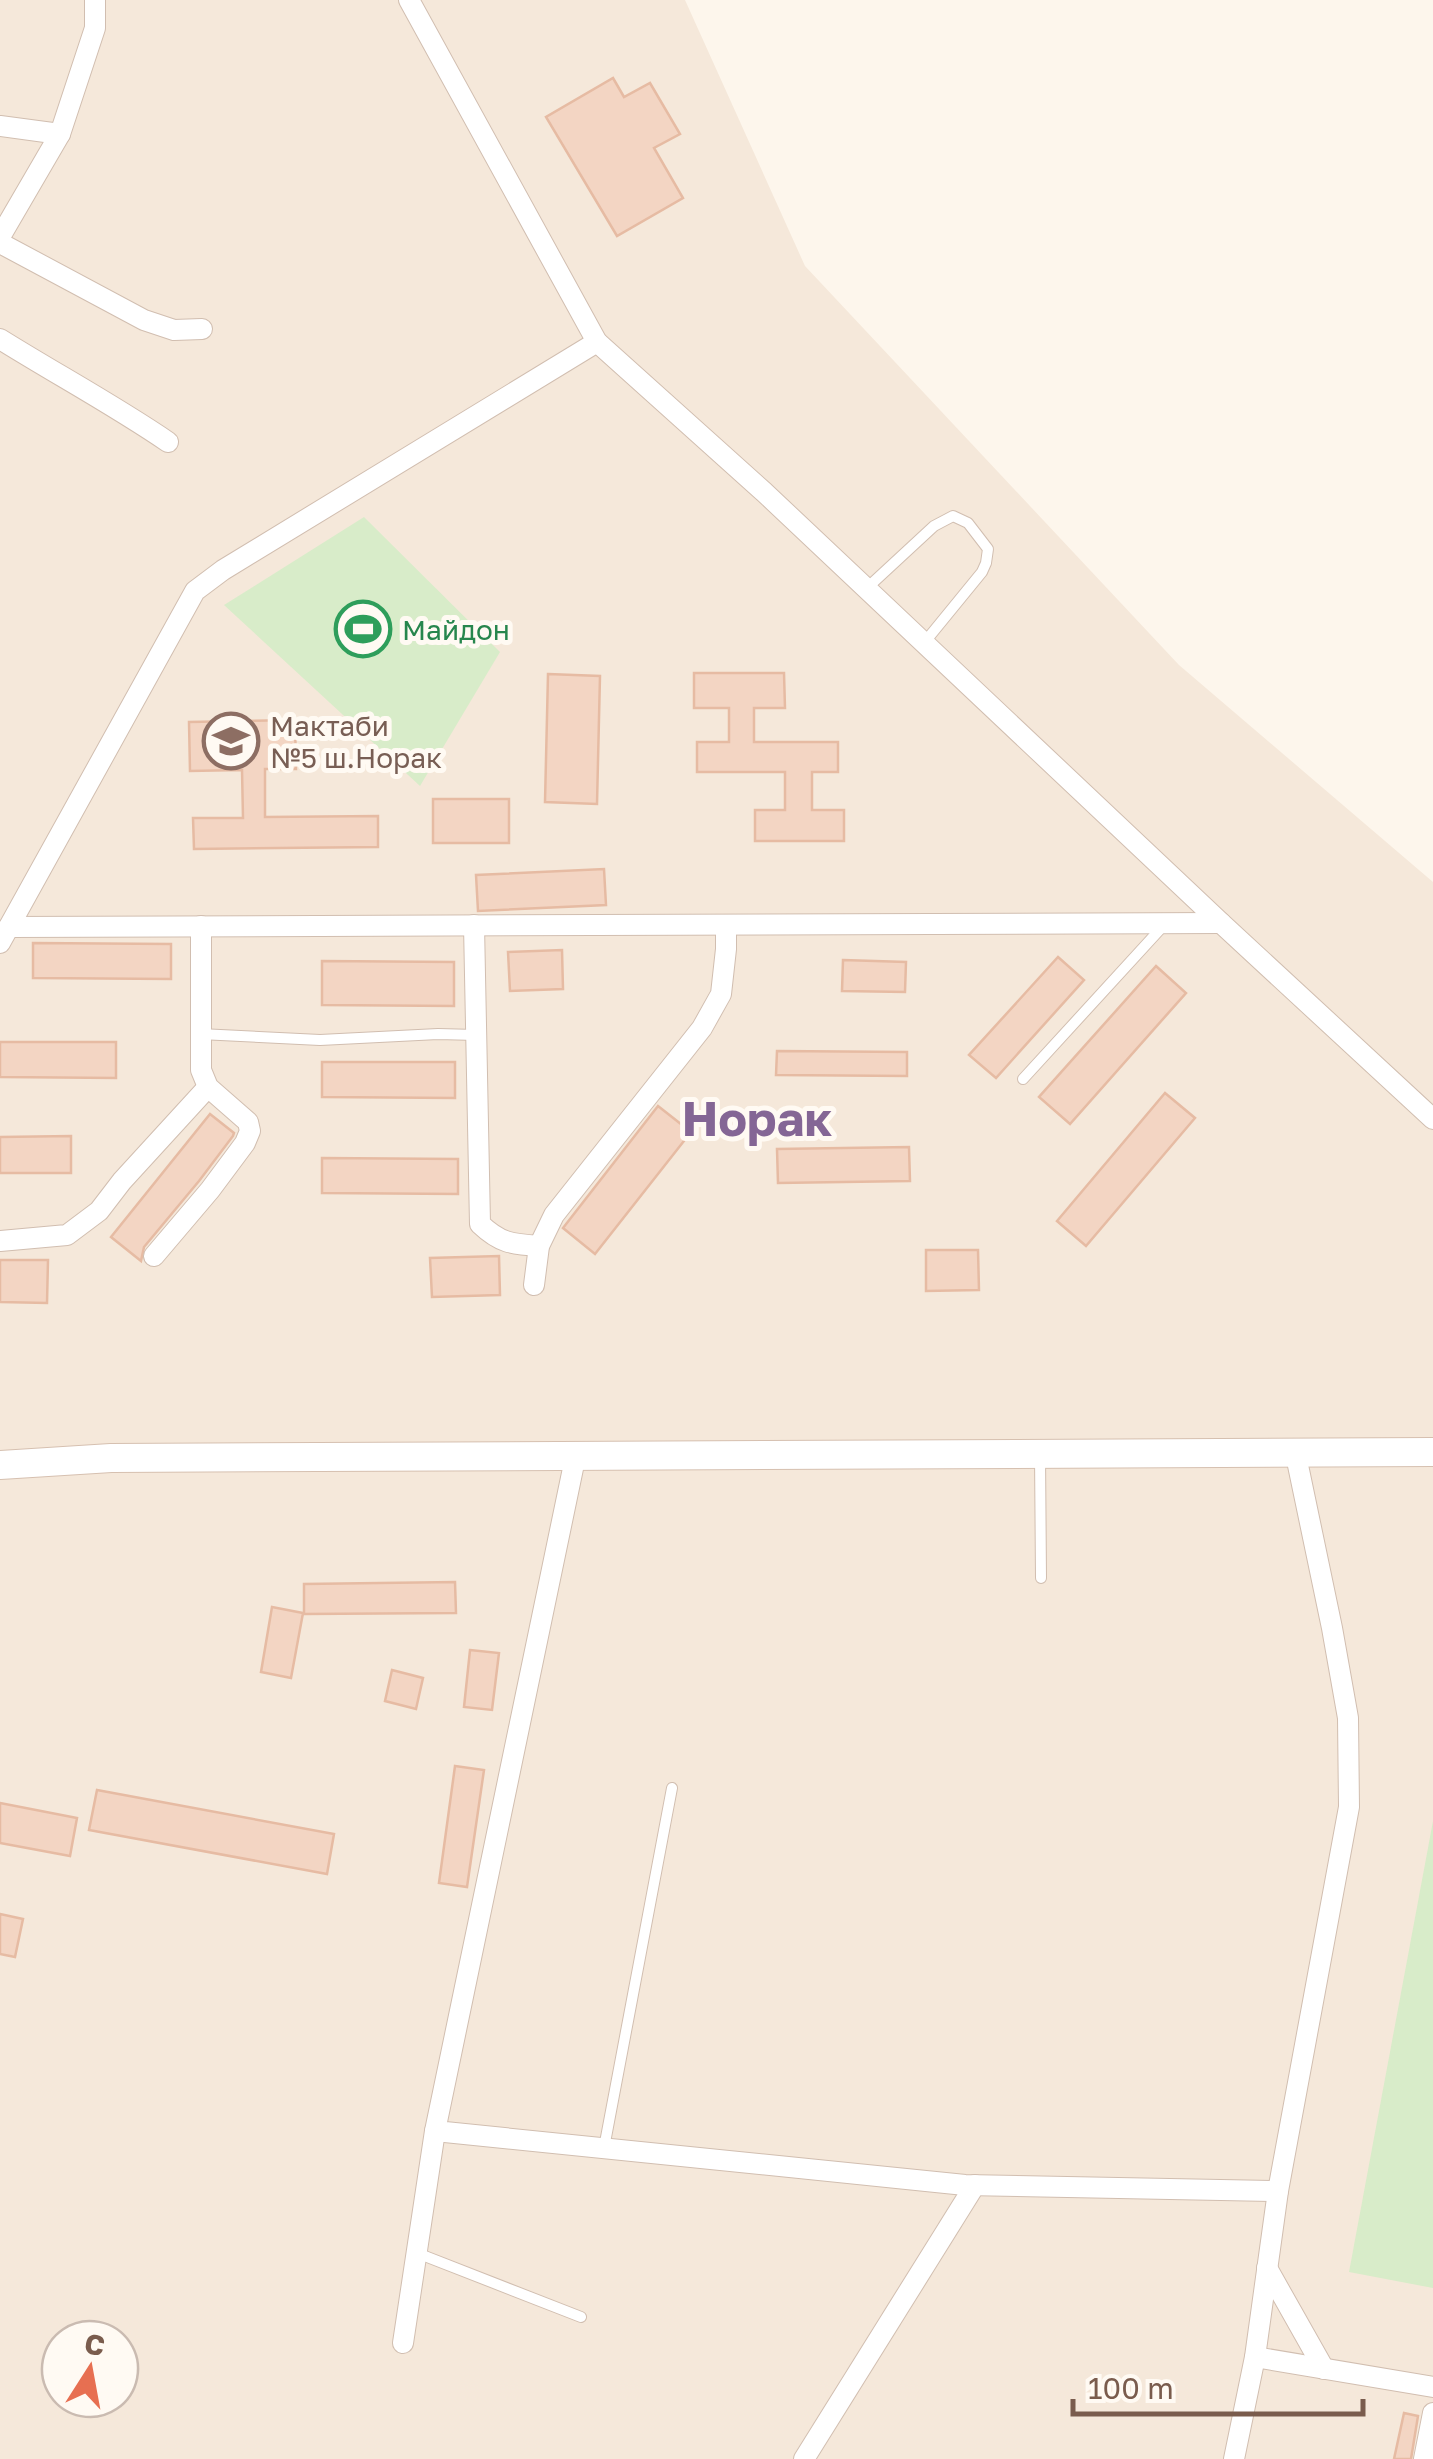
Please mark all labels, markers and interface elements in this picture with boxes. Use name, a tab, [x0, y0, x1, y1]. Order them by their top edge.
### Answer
sports icon: Майдон	[333, 599, 393, 659]
place label: Майдон	[402, 613, 510, 646]
place label: Мактаби №5 ш.Норак	[270, 709, 442, 774]
school or university icon: Мактаби №5 ш.Норак	[201, 711, 261, 771]
district label: Норак	[682, 1089, 832, 1147]
north arrow	[40, 2319, 140, 2419]
text: С	[82, 2326, 108, 2362]
scale bar	[1073, 2354, 1363, 2416]
text: 100 m	[1088, 2370, 1174, 2406]

